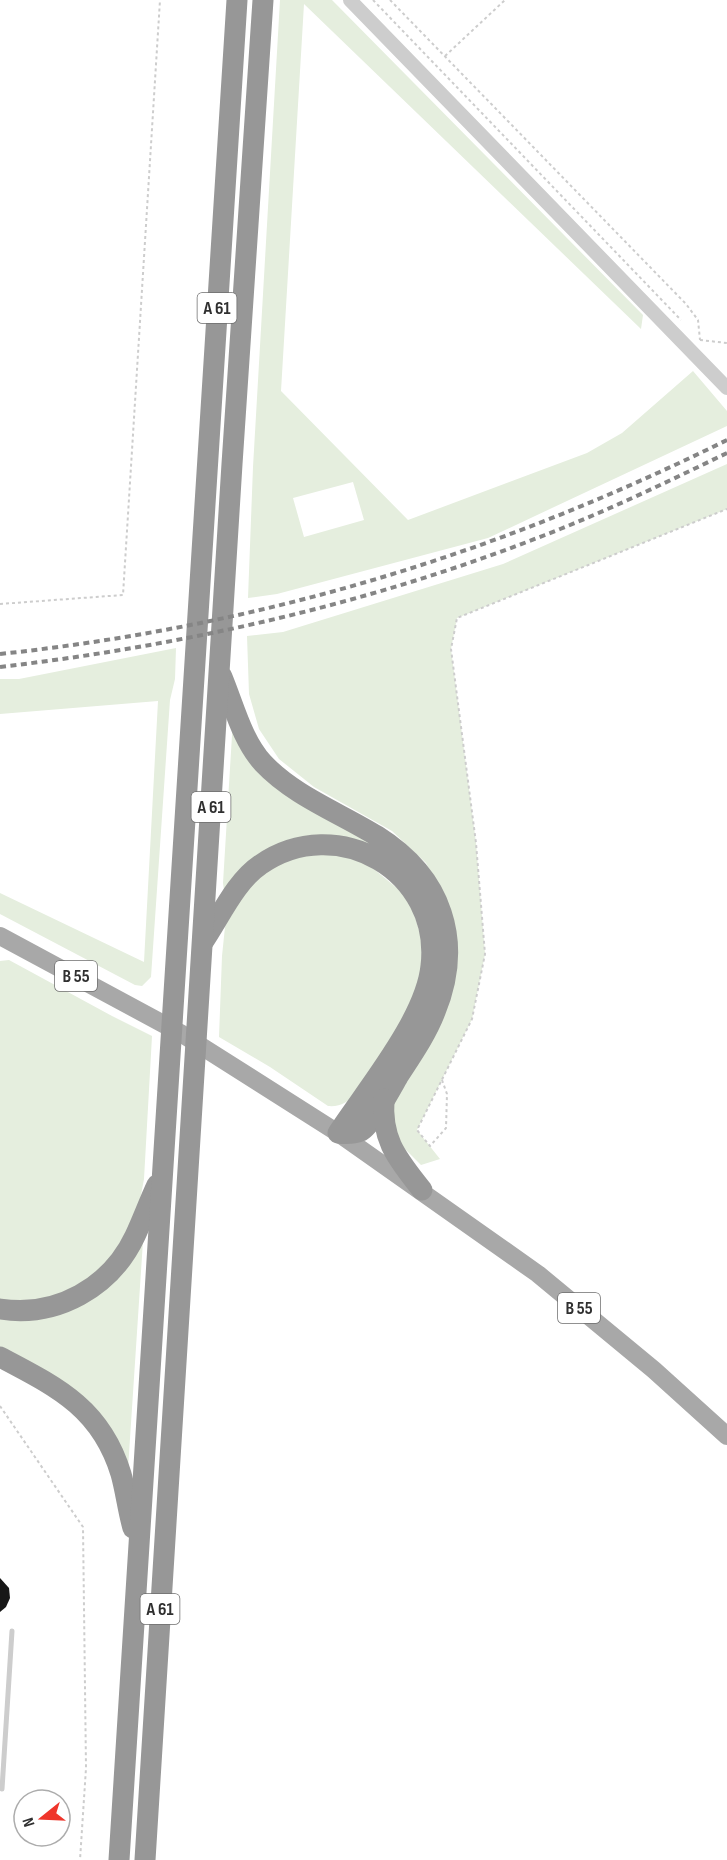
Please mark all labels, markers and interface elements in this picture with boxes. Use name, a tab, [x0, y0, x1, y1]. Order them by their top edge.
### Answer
road number: A 61	[198, 293, 236, 323]
road number: A 61	[192, 792, 230, 822]
road number: B 55	[55, 961, 97, 991]
road number: B 55	[558, 1293, 600, 1323]
road number: A 61	[140, 1594, 180, 1624]
north arrow	[12, 1788, 72, 1848]
text: N	[19, 1815, 40, 1829]

